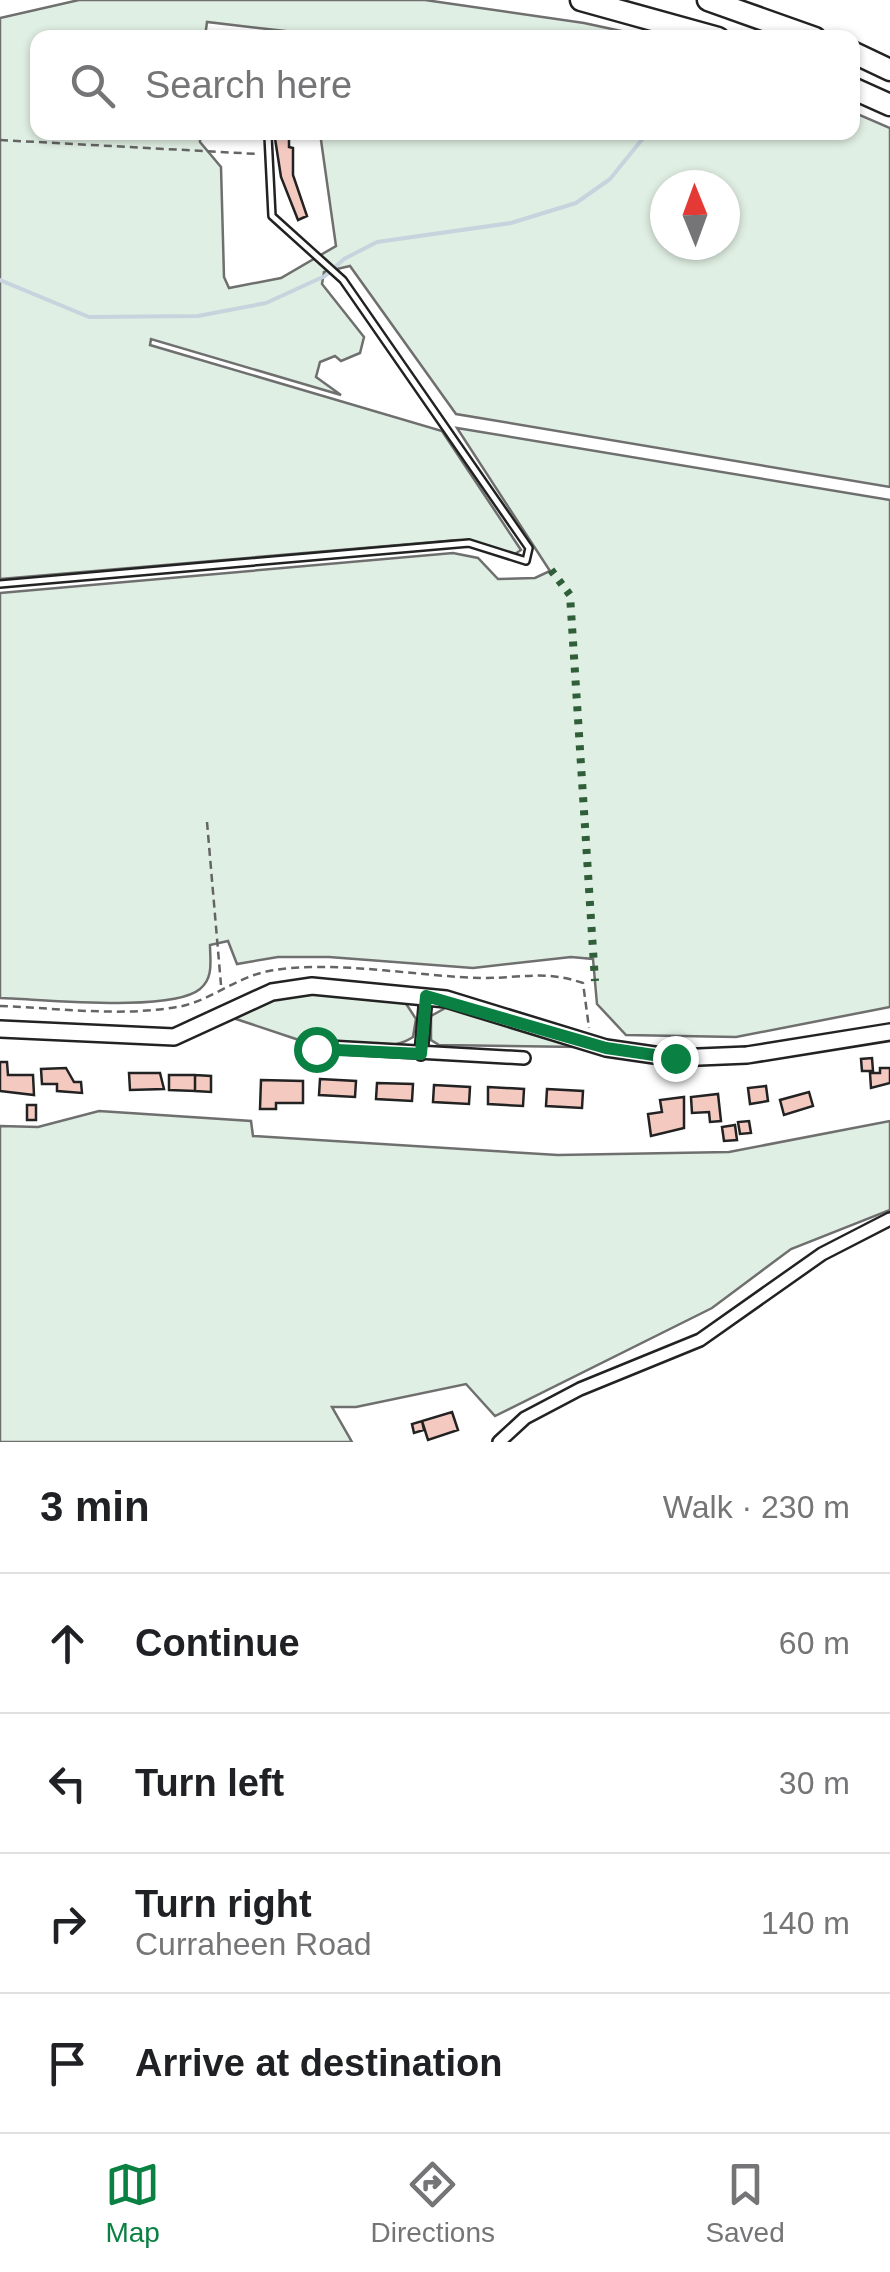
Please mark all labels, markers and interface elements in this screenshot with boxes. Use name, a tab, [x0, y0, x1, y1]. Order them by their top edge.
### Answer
search box	[30, 30, 860, 140]
icon: search	[65, 58, 120, 113]
text: Search here	[145, 64, 352, 106]
north arrow	[650, 170, 740, 260]
route start	[294, 1027, 340, 1073]
route end	[653, 1036, 699, 1082]
text: 3 min	[40, 1483, 150, 1530]
text: Walk · 230 m	[663, 1489, 850, 1525]
icon: ahead	[40, 1616, 95, 1671]
text: Continue	[135, 1622, 300, 1664]
text: 60 m	[779, 1625, 850, 1661]
icon: left	[40, 1756, 95, 1811]
text: Turn left	[135, 1762, 284, 1804]
text: 30 m	[779, 1765, 850, 1801]
text: Turn right	[135, 1883, 312, 1925]
icon: right	[40, 1896, 95, 1951]
text: 140 m	[761, 1905, 850, 1941]
text: Curraheen Road	[135, 1926, 372, 1962]
icon: arrive	[40, 2036, 95, 2091]
text: Arrive at destination	[135, 2042, 502, 2084]
tab: Map	[105, 2157, 160, 2249]
tab: Directions	[371, 2157, 495, 2249]
tab: Saved	[705, 2157, 785, 2249]

